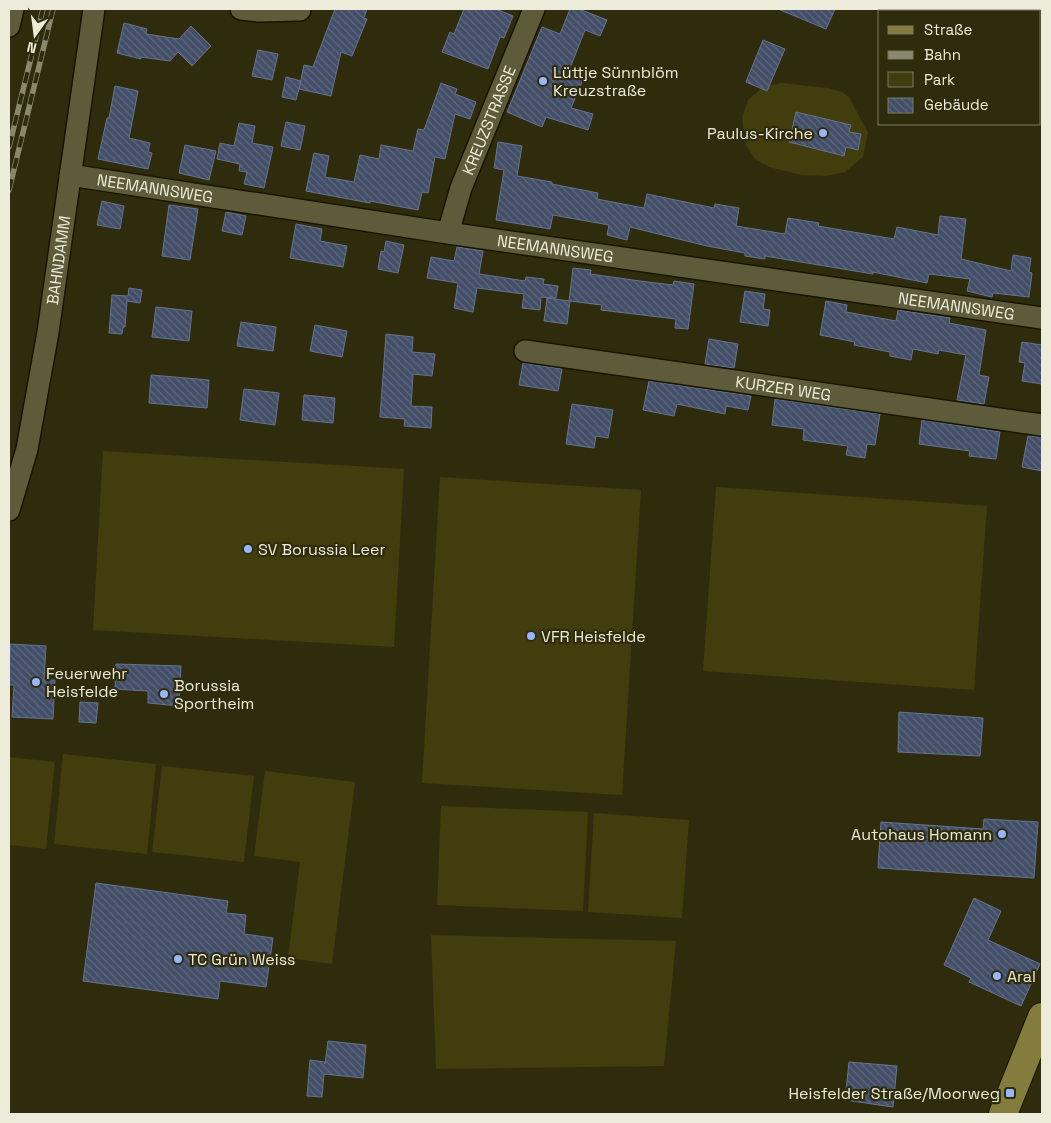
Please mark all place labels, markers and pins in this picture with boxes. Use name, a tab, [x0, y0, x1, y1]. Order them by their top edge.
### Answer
place label: Lüttje Sünnblöm Kreuzstraße	[553, 62, 679, 101]
marker: Lüttje Sünnblöm Kreuzstraße	[537, 75, 549, 87]
place label: Paulus-Kirche	[707, 123, 813, 144]
marker: Paulus-Kirche	[817, 127, 829, 139]
place label: SV Borussia Leer	[258, 539, 385, 560]
marker: SV Borussia Leer	[242, 543, 254, 555]
place label: VFR Heisfelde	[541, 626, 646, 647]
marker: VFR Heisfelde	[525, 630, 537, 642]
place label: Feuerwehr Heisfelde	[46, 663, 127, 702]
place label: Borussia Sportheim	[174, 675, 254, 714]
marker: Feuerwehr Heisfelde	[30, 676, 42, 688]
marker: Borussia Sportheim	[158, 688, 170, 700]
place label: Autohaus Homann	[851, 824, 992, 845]
marker: Autohaus Homann	[996, 828, 1008, 840]
place label: TC Grün Weiss	[188, 949, 296, 970]
marker: TC Grün Weiss	[172, 953, 184, 965]
place label: Aral	[1007, 966, 1036, 987]
marker: Aral	[991, 970, 1003, 982]
place label: Heisfelder Straße/Moorweg	[789, 1083, 1000, 1104]
marker: Heisfelder Straße/Moorweg	[1004, 1087, 1016, 1099]

